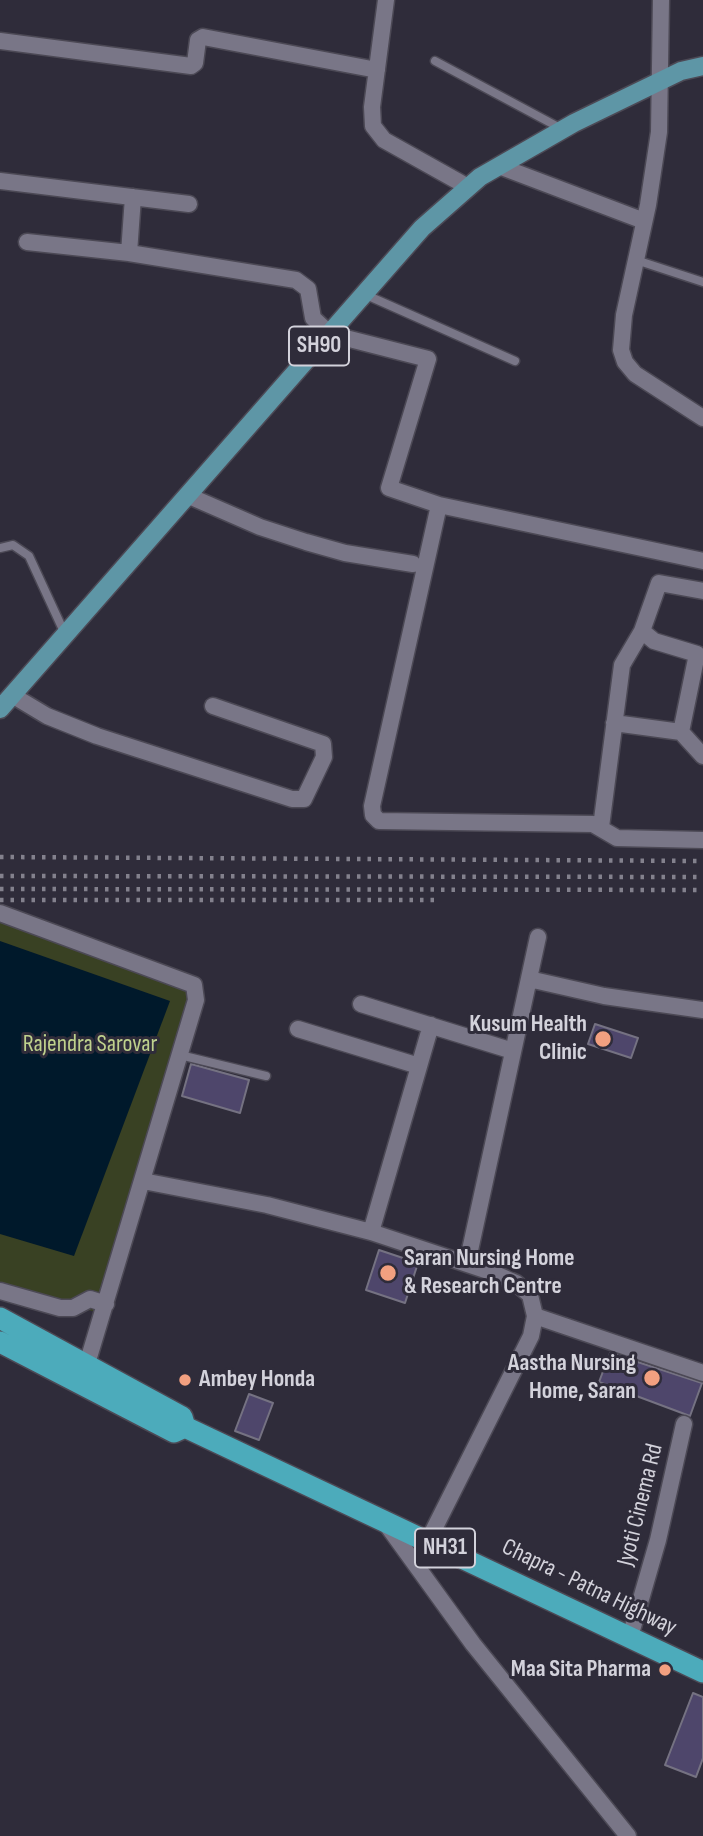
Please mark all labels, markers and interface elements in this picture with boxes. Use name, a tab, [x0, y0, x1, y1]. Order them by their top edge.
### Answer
road number: SH90	[289, 326, 349, 366]
place label: Kusum Health Clinic	[469, 1011, 587, 1067]
marker: Kusum Health Clinic	[593, 1029, 613, 1049]
park label: Rajendra Sarovar	[23, 1031, 157, 1059]
place label: Saran Nursing Home & Research Centre	[404, 1245, 575, 1301]
marker: Saran Nursing Home & Research Centre	[378, 1263, 398, 1283]
place label: Aastha Nursing Home, Saran	[508, 1350, 636, 1406]
place label: Ambey Honda	[199, 1366, 315, 1394]
marker: Aastha Nursing Home, Saran	[642, 1368, 662, 1388]
marker: Ambey Honda	[177, 1372, 193, 1388]
street label: Jyoti Cinema Rd	[612, 1441, 670, 1569]
road number: NH31	[415, 1528, 475, 1568]
street label: Chapra - Patna Highway	[497, 1533, 681, 1643]
place label: Maa Sita Pharma	[511, 1656, 651, 1684]
marker: Maa Sita Pharma	[657, 1662, 673, 1678]

